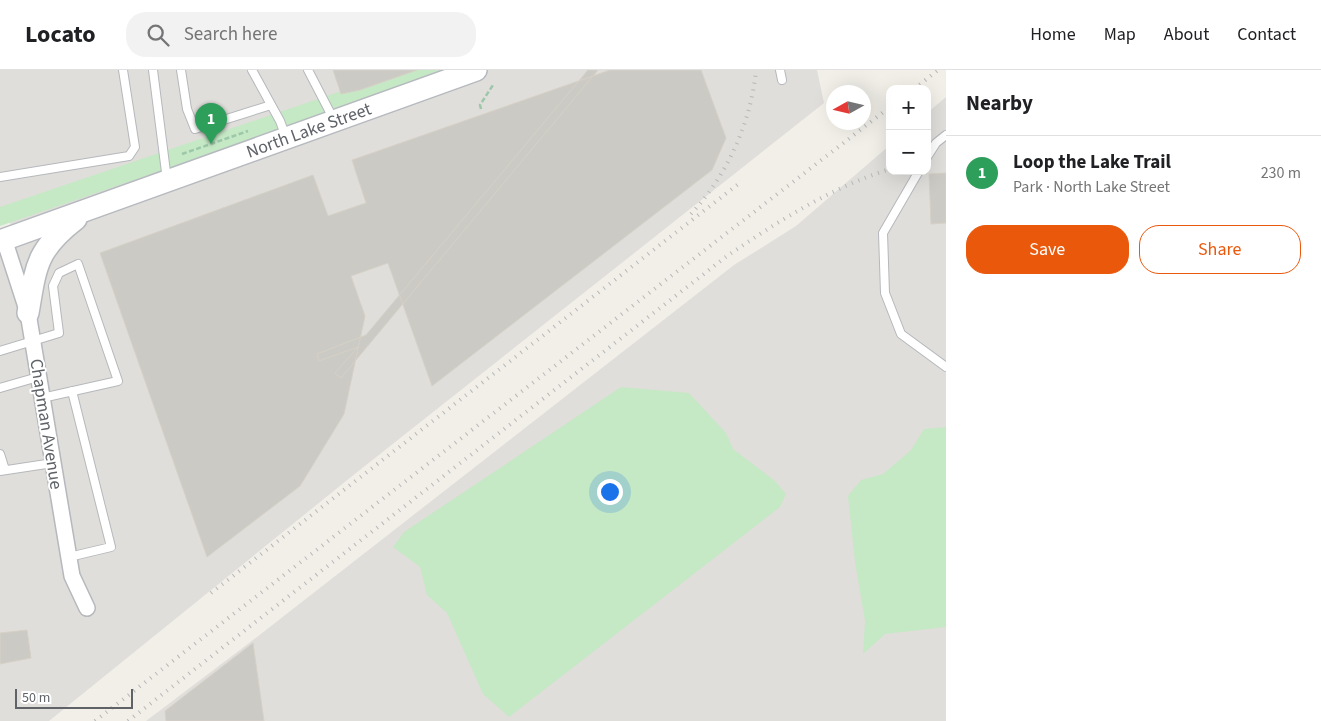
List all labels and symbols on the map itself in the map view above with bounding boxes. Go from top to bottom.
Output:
north arrow [826,85,871,130]
street label: North Lake Street [243,96,375,164]
pin: 1 [195,103,227,144]
street label: Chapman Avenue [23,357,69,491]
your location [597,479,623,505]
scale bar [15,686,132,709]

